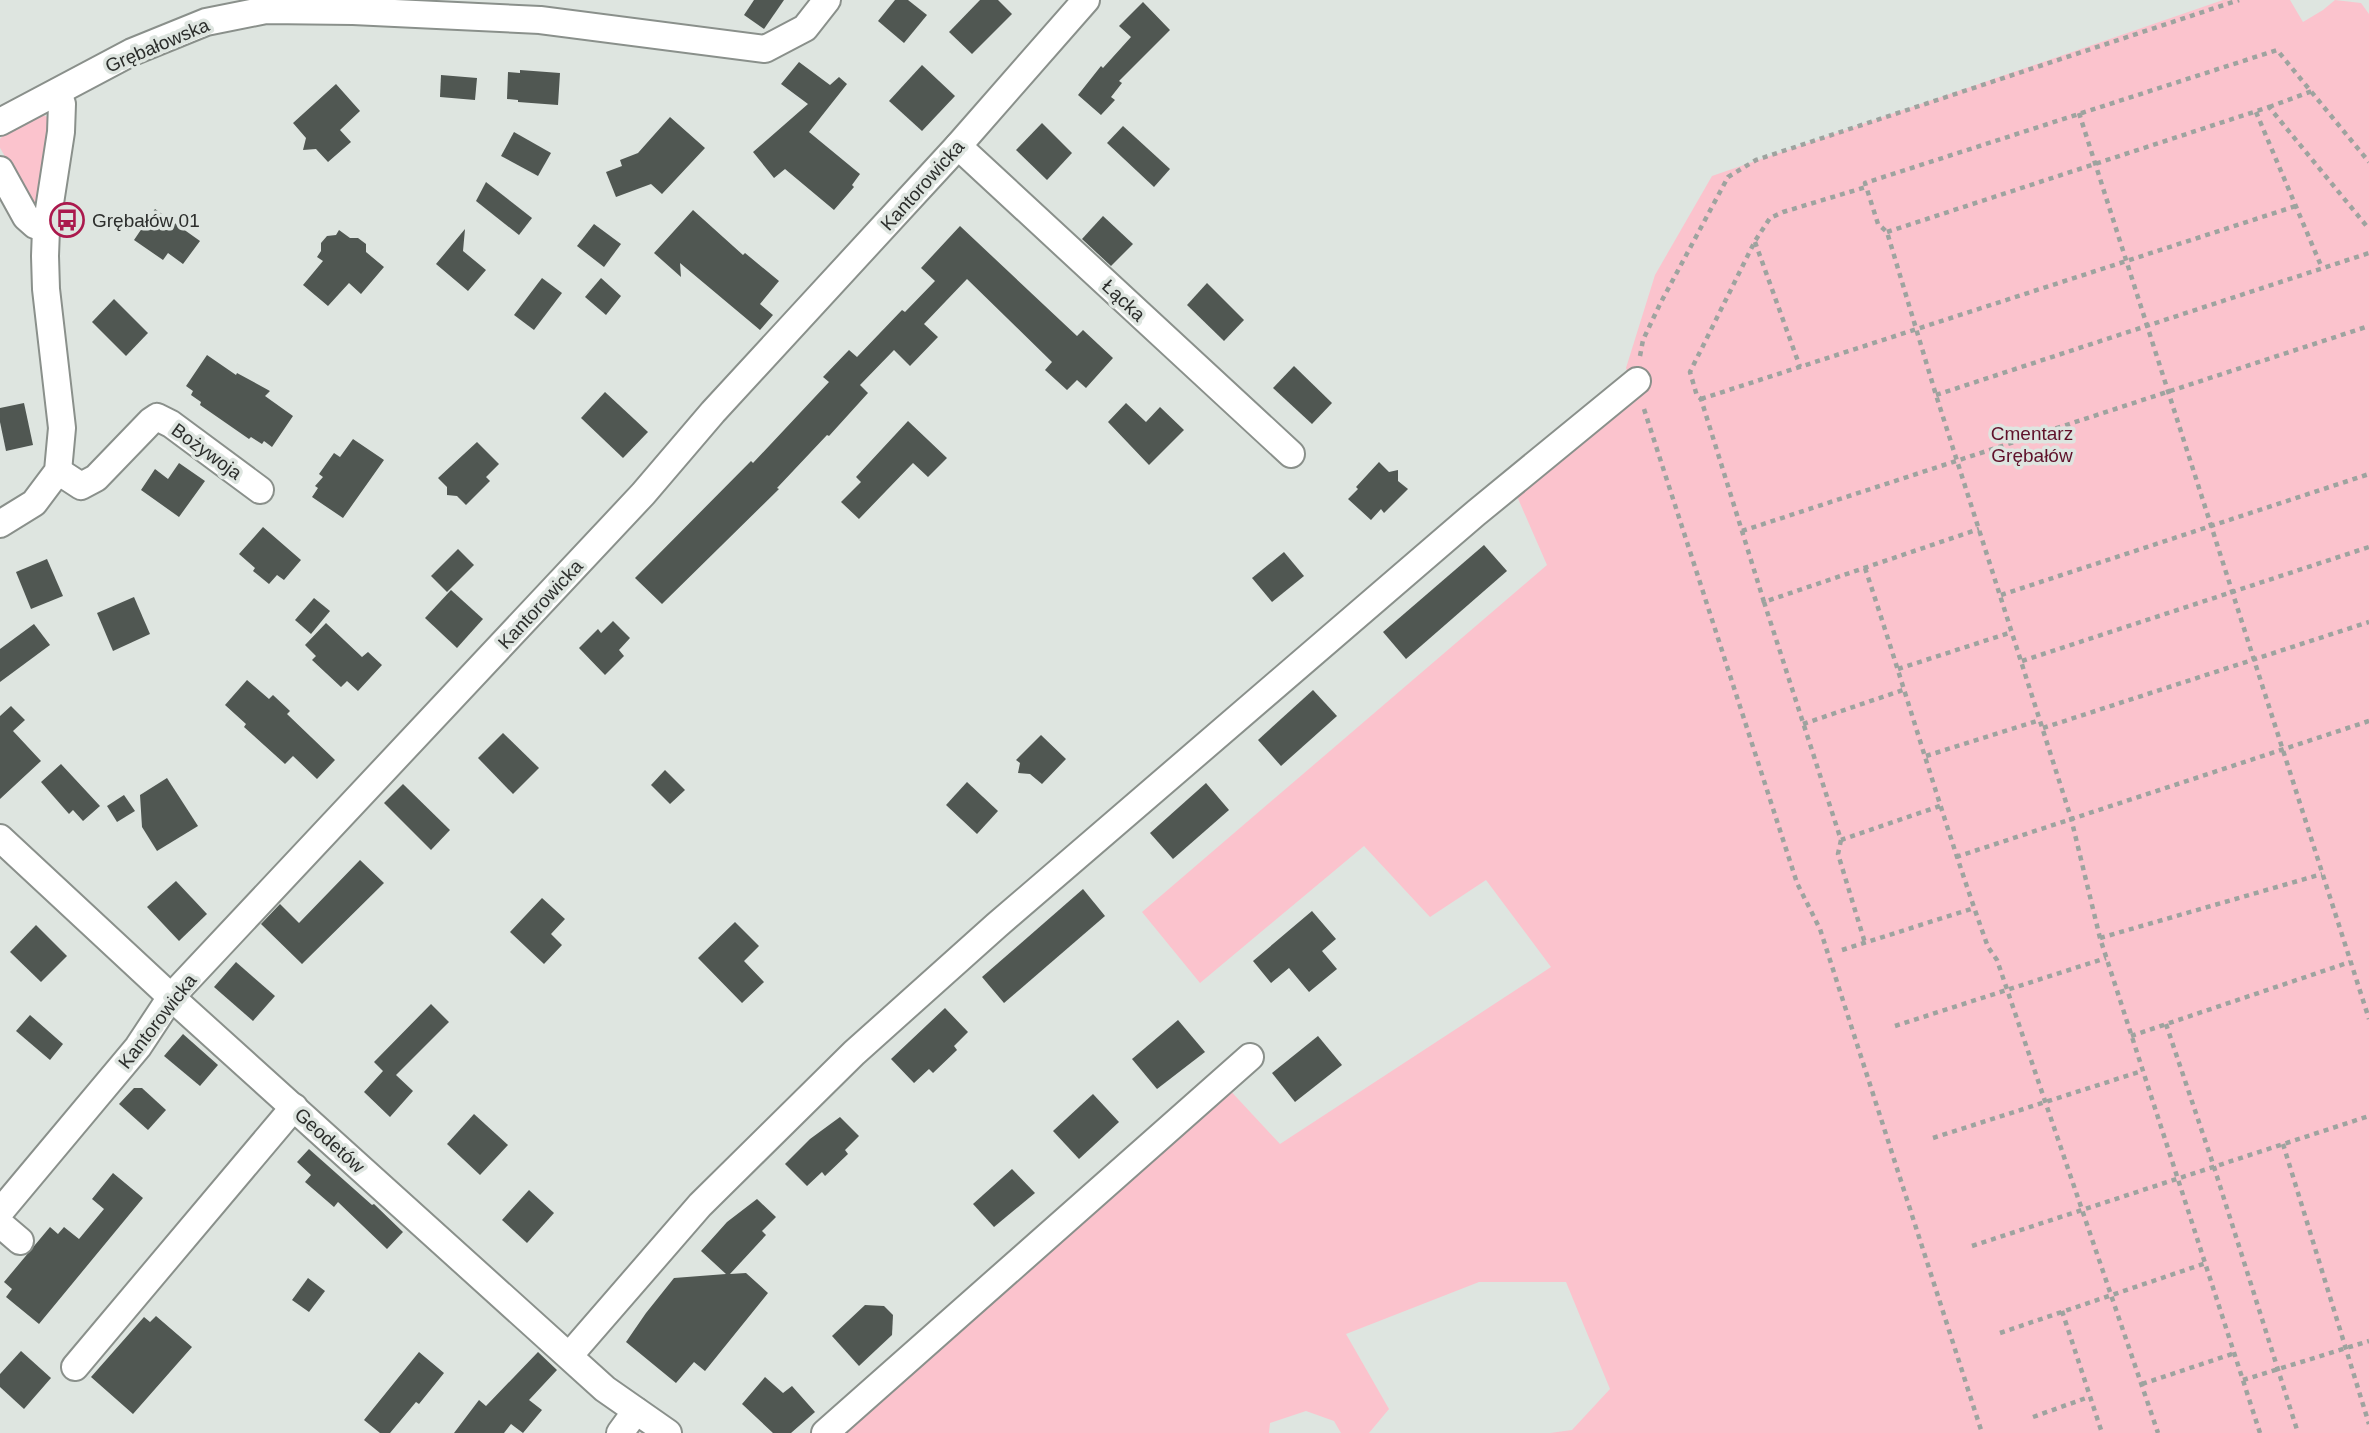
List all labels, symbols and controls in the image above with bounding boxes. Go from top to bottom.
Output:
street label: Grębałowska [102,14,213,77]
street label: Kantorowicka [876,136,969,235]
bus stop icon: Grębałów 01 [48,201,86,239]
place label: Grębałów 01 [92,210,200,231]
street label: Łącka [1098,275,1150,326]
street label: Bożywoja [168,419,246,484]
park label: Cmentarz Grębałów [1991,423,2073,466]
street label: Kantorowicka [494,555,587,653]
street label: Kantorowicka [114,970,201,1073]
street label: Geodetów [290,1104,369,1177]

